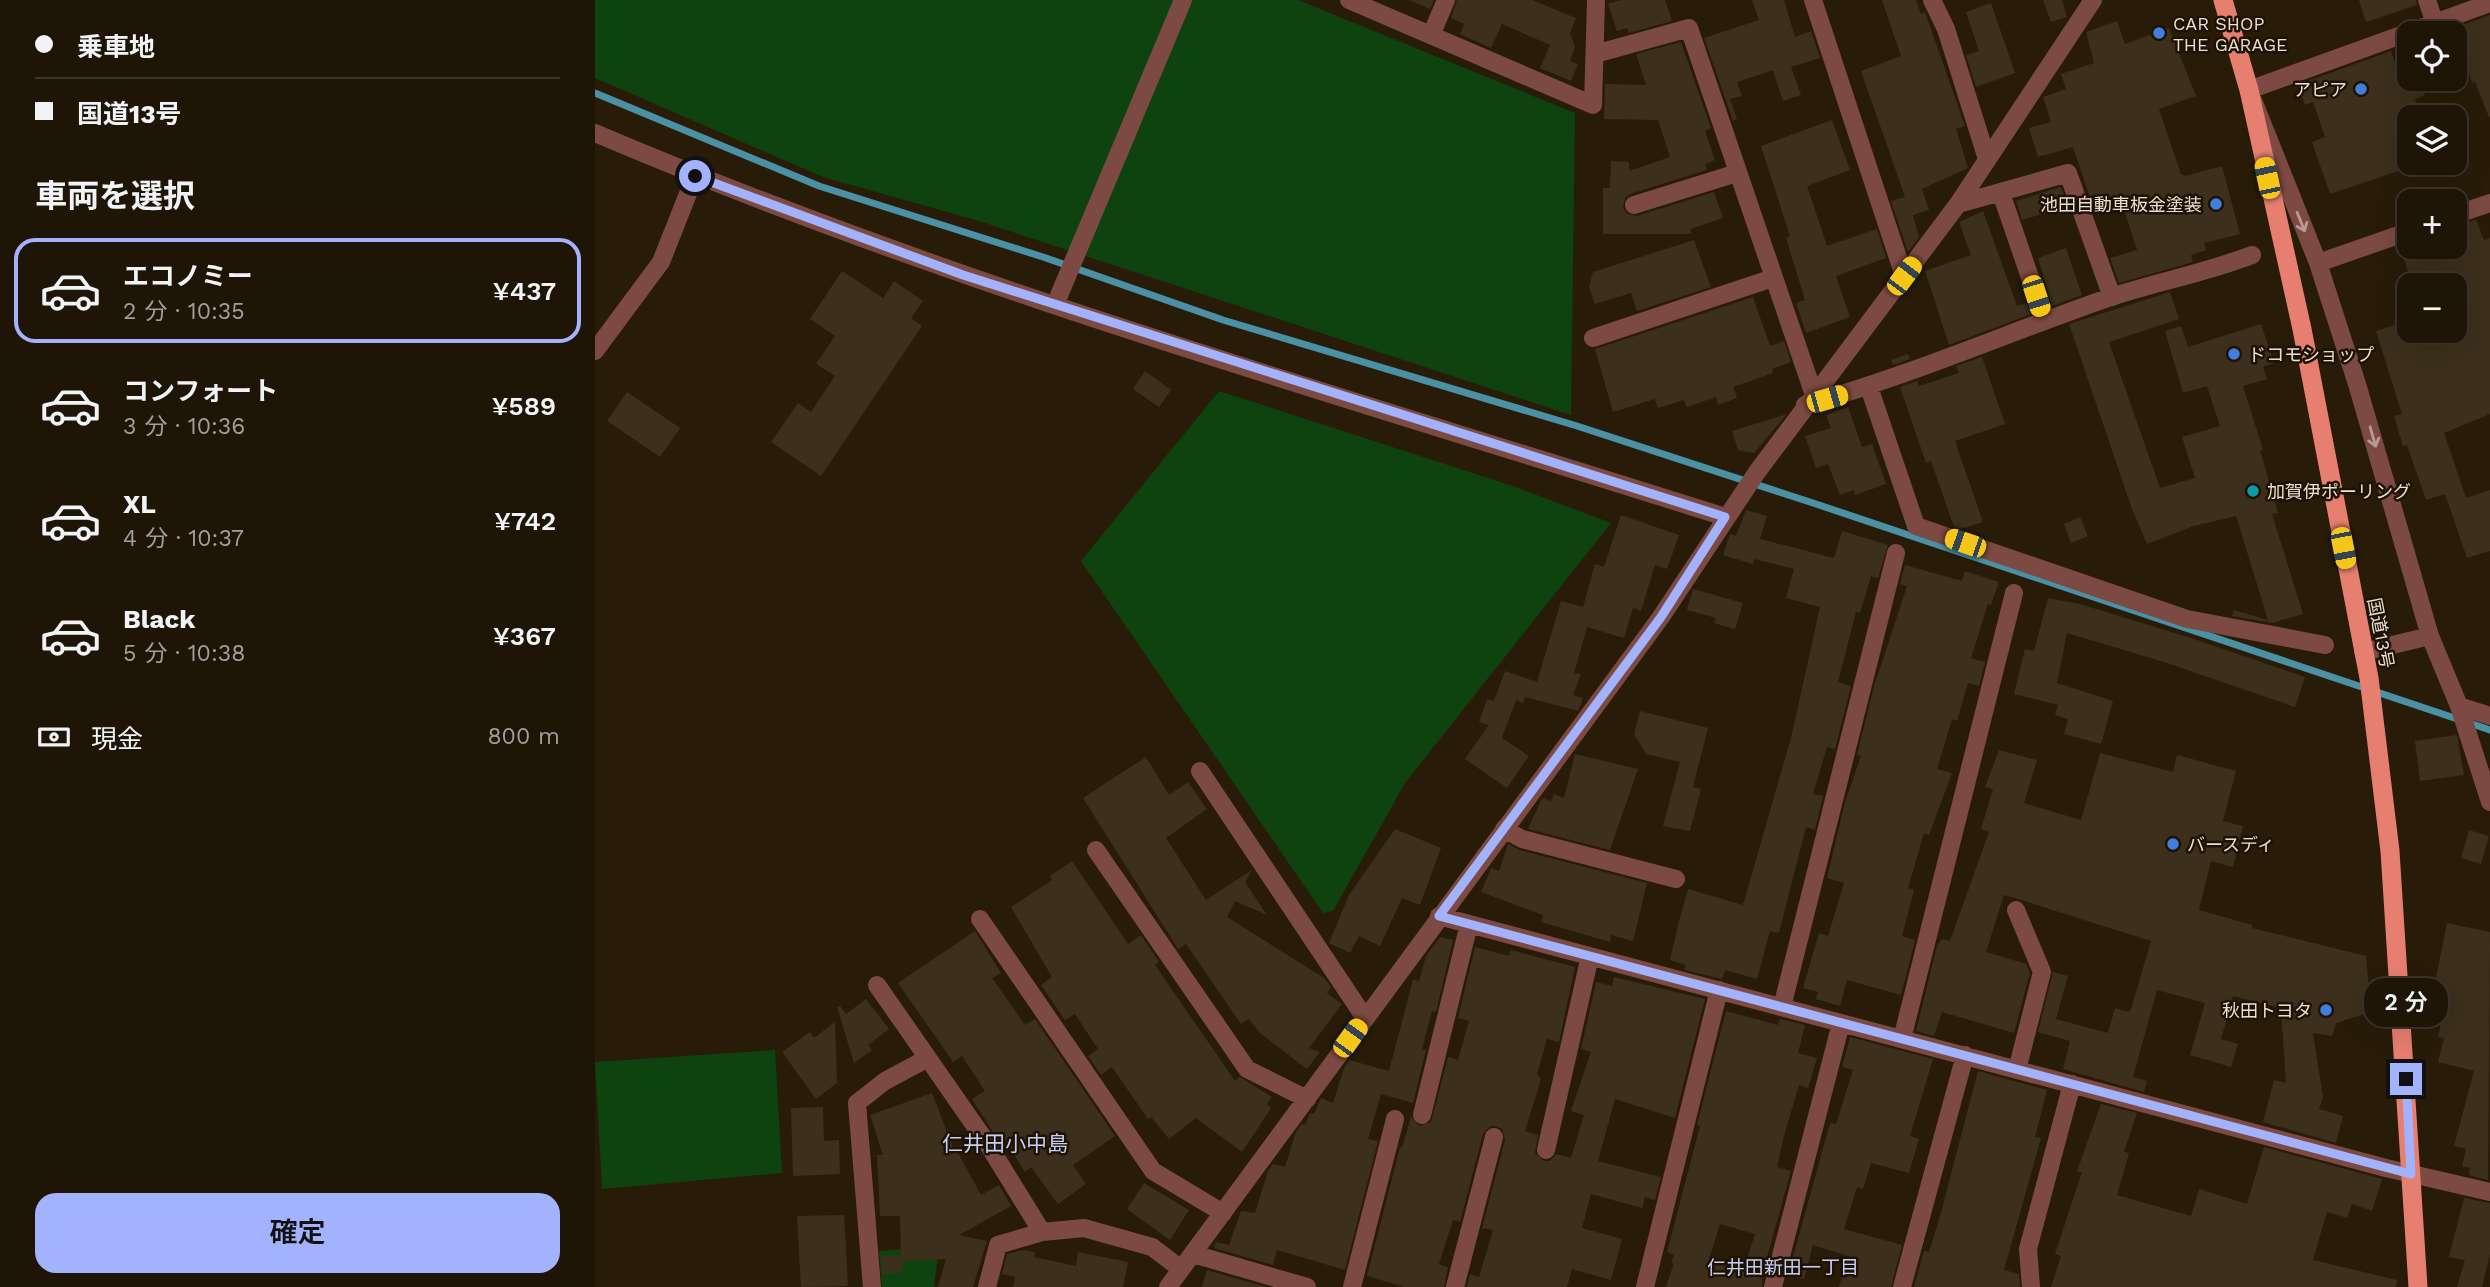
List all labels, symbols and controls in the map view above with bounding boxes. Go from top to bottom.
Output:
place label: CAR SHOP THE GARAGE [2173,13,2288,55]
map controls [2397,21,2467,343]
button: locate [2397,21,2467,91]
marker: CAR SHOP THE GARAGE [2151,25,2167,41]
text: 乗車地 [77,32,155,62]
place label: アピア [2293,79,2347,100]
marker: アピア [2353,81,2369,97]
text: 国道13号 [77,99,182,129]
button: layers [2397,105,2467,175]
car [2253,155,2282,201]
route start [679,160,711,192]
text: 車両を選択 [35,177,195,215]
button: + [2397,189,2467,259]
place label: 池田自動車板金塗装 [2040,194,2202,215]
marker: 池田自動車板金塗装 [2208,196,2224,212]
one-way arrow [2296,210,2309,232]
car [1883,253,1926,299]
icon: car [39,259,102,322]
text: エコノミー [123,261,253,291]
car [2020,273,2053,319]
button: − [2397,273,2467,343]
text: ¥437 [493,276,556,306]
text: 2 分 · 10:35 [123,298,245,325]
place label: ドコモショップ [2248,344,2374,365]
marker: ドコモショップ [2226,346,2242,362]
icon: car [39,374,102,437]
text: コンフォート [123,376,278,406]
car [1804,383,1851,415]
text: ¥589 [492,391,556,421]
text: 3 分 · 10:36 [123,413,245,440]
one-way arrow [2368,426,2381,448]
place label: 加賀伊ポーリング [2267,481,2411,502]
marker: 加賀伊ポーリング [2245,483,2261,499]
icon: car [39,489,102,552]
text: XL [123,489,156,519]
text: ¥742 [494,506,556,536]
text: 4 分 · 10:37 [123,525,244,552]
car [2329,525,2358,571]
car [1942,526,1989,560]
street label: 国道13号 [2364,596,2398,670]
icon: car [39,604,102,667]
text: Black [123,604,195,634]
text: ¥367 [493,621,556,651]
text: 5 分 · 10:38 [123,640,245,667]
icon: cash [35,718,73,756]
text: 800 m [487,723,560,750]
text: 現金 [91,724,143,754]
place label: バースディ [2187,834,2275,855]
marker: バースディ [2165,836,2181,852]
callout: 2 分 [2364,978,2448,1026]
text: 2 分 [2384,989,2428,1016]
place label: 秋田トヨタ [2222,1000,2312,1021]
marker: 秋田トヨタ [2318,1002,2334,1018]
car [1330,1015,1371,1061]
route end [2390,1063,2422,1095]
district label: 仁井田小中島 [942,1131,1068,1156]
button: 確定 [35,1193,560,1273]
district label: 仁井田新田一丁目 [1707,1256,1859,1279]

